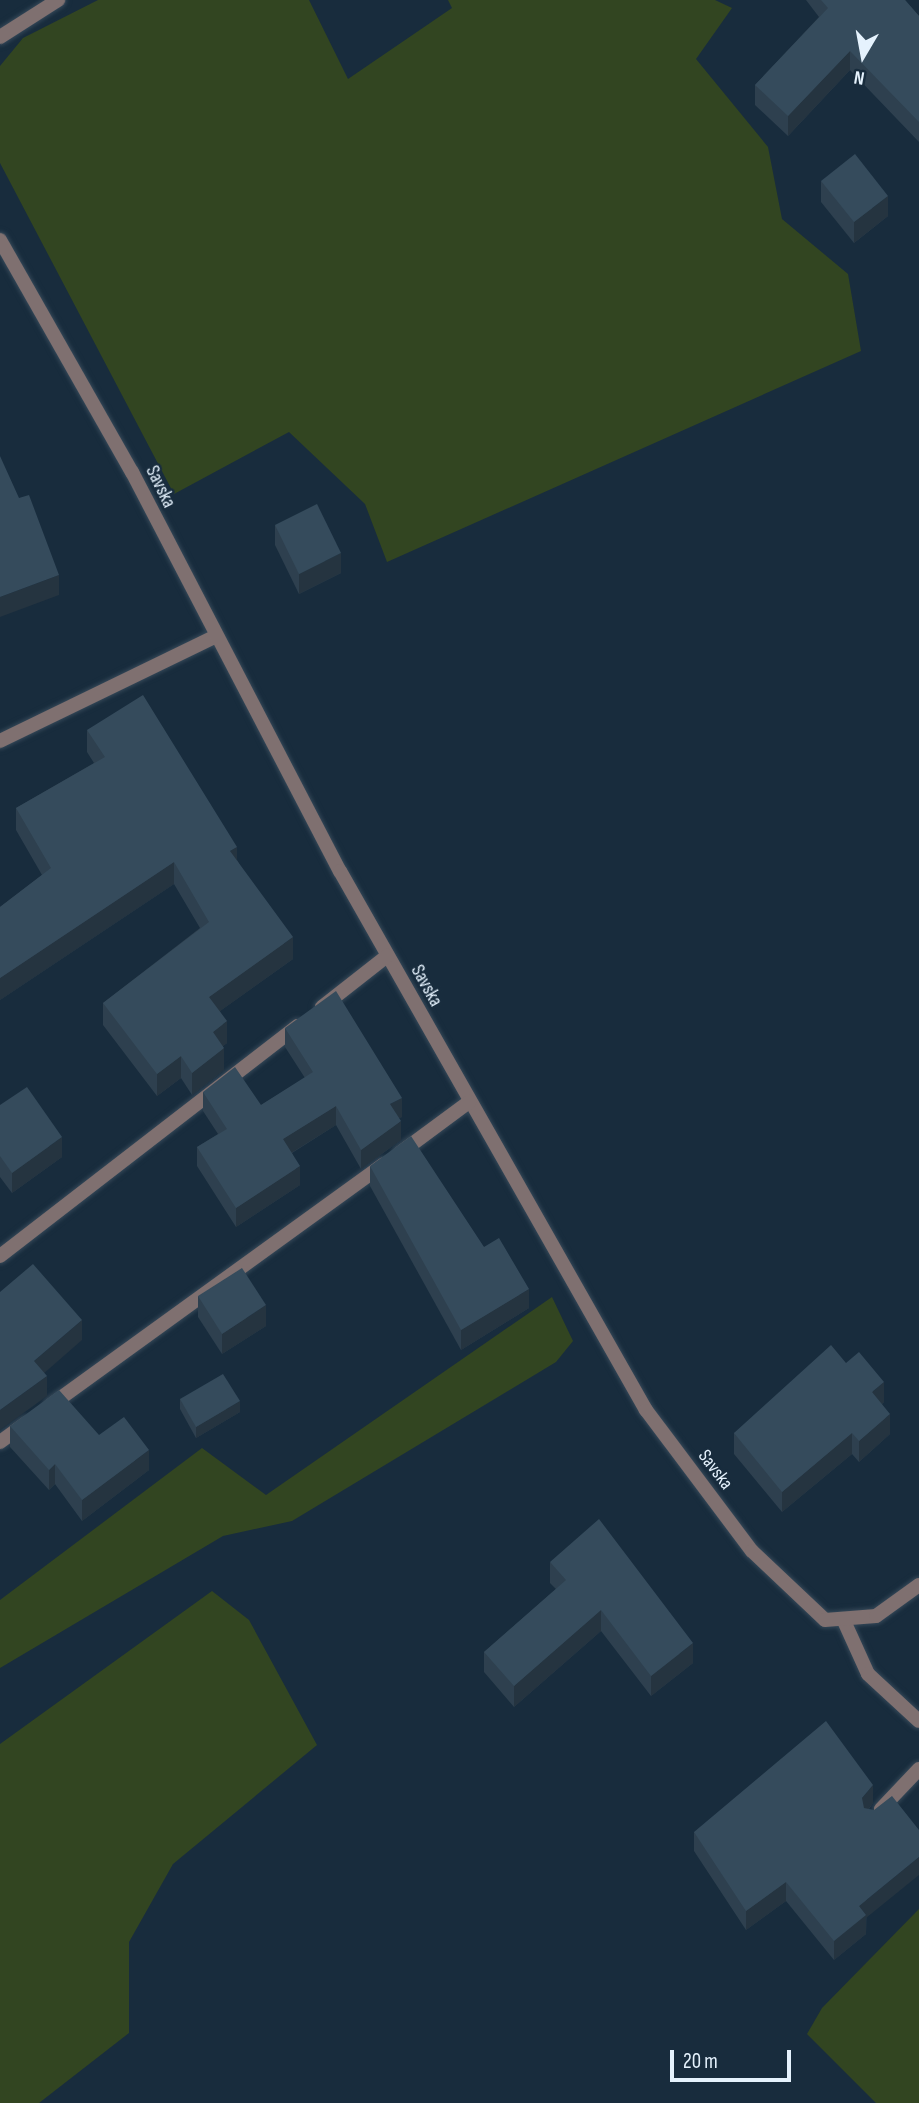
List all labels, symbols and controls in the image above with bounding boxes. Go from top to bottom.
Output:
north arrow [828,21,898,91]
text: N [852,65,866,89]
street label: Savska [140,462,180,512]
street label: Savska [405,961,447,1011]
street label: Savska [693,1446,737,1494]
scale bar [674,2036,795,2080]
text: 20 m [683,2049,718,2074]

